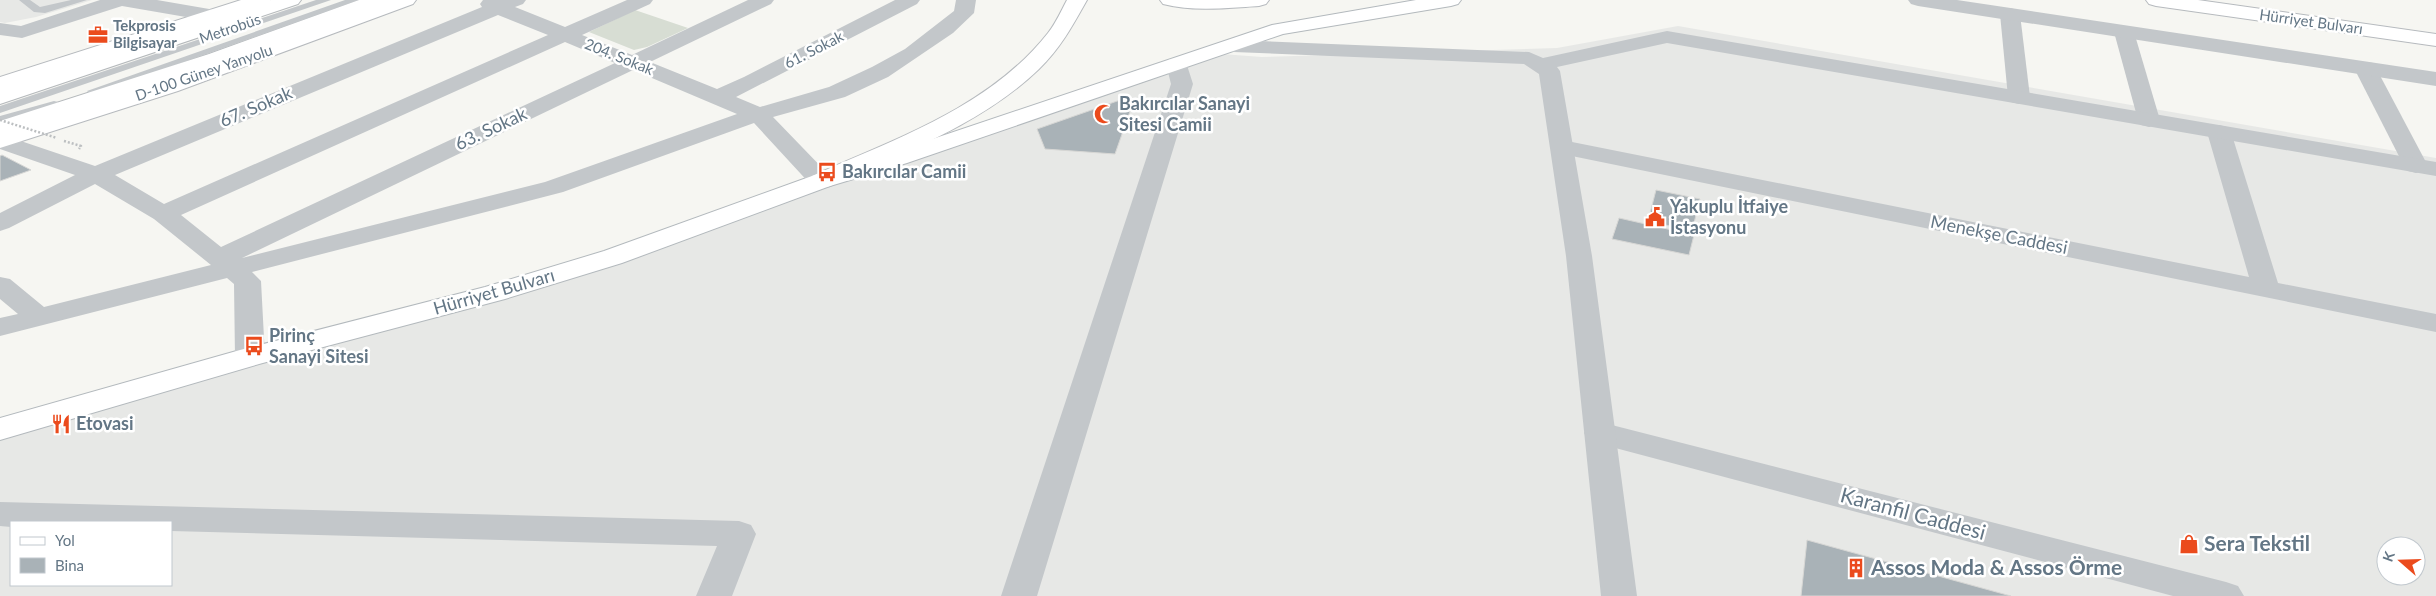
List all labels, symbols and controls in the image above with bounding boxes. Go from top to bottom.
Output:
street label: Hürriyet Bulvarı [2258,5,2364,37]
street label: Metrobüs [197,9,263,47]
place label: Tekprosis Bilgisayar [113,16,177,51]
office icon: Tekprosis Bilgisayar [87,24,109,46]
street label: 61. Sokak [781,26,847,72]
street label: 204. Sokak [582,34,657,78]
street label: D-100 Güney Yanyolu [133,40,275,104]
street label: 67. Sokak [216,81,296,131]
place label: Bakırcılar Sanayi Sitesi Camii [1119,92,1250,135]
street label: 63. Sokak [451,102,531,154]
mosque icon: Bakırcılar Sanayi Sitesi Camii [1093,103,1115,125]
place label: Bakırcılar Camii [842,160,966,182]
bus stop icon: Bakırcılar Camii [816,161,838,183]
place label: Yakuplu İtfaiye İstasyonu [1669,195,1788,238]
public building icon: Yakuplu İtfaiye İstasyonu [1644,206,1666,228]
street label: Menekşe Caddesi [1929,210,2070,258]
street label: Hürriyet Bulvarı [431,263,557,319]
place label: Pirinç Sanayi Sitesi [269,324,369,367]
bus stop icon: Pirinç Sanayi Sitesi [243,335,265,357]
place label: Etovasi [76,412,134,434]
restaurant icon: Etovasi [50,413,72,435]
street label: Karanfil Caddesi [1838,481,1989,544]
legend [10,521,172,586]
place label: Sera Tekstil [2204,530,2310,555]
text: Yol [55,531,75,549]
shop icon: Sera Tekstil [2178,533,2200,555]
north arrow [2376,536,2426,586]
text: K [2379,549,2398,564]
place label: Assos Moda & Assos Örme [1870,554,2122,579]
text: Bina [55,556,84,574]
building icon: Assos Moda & Assos Örme [1845,557,1867,579]

